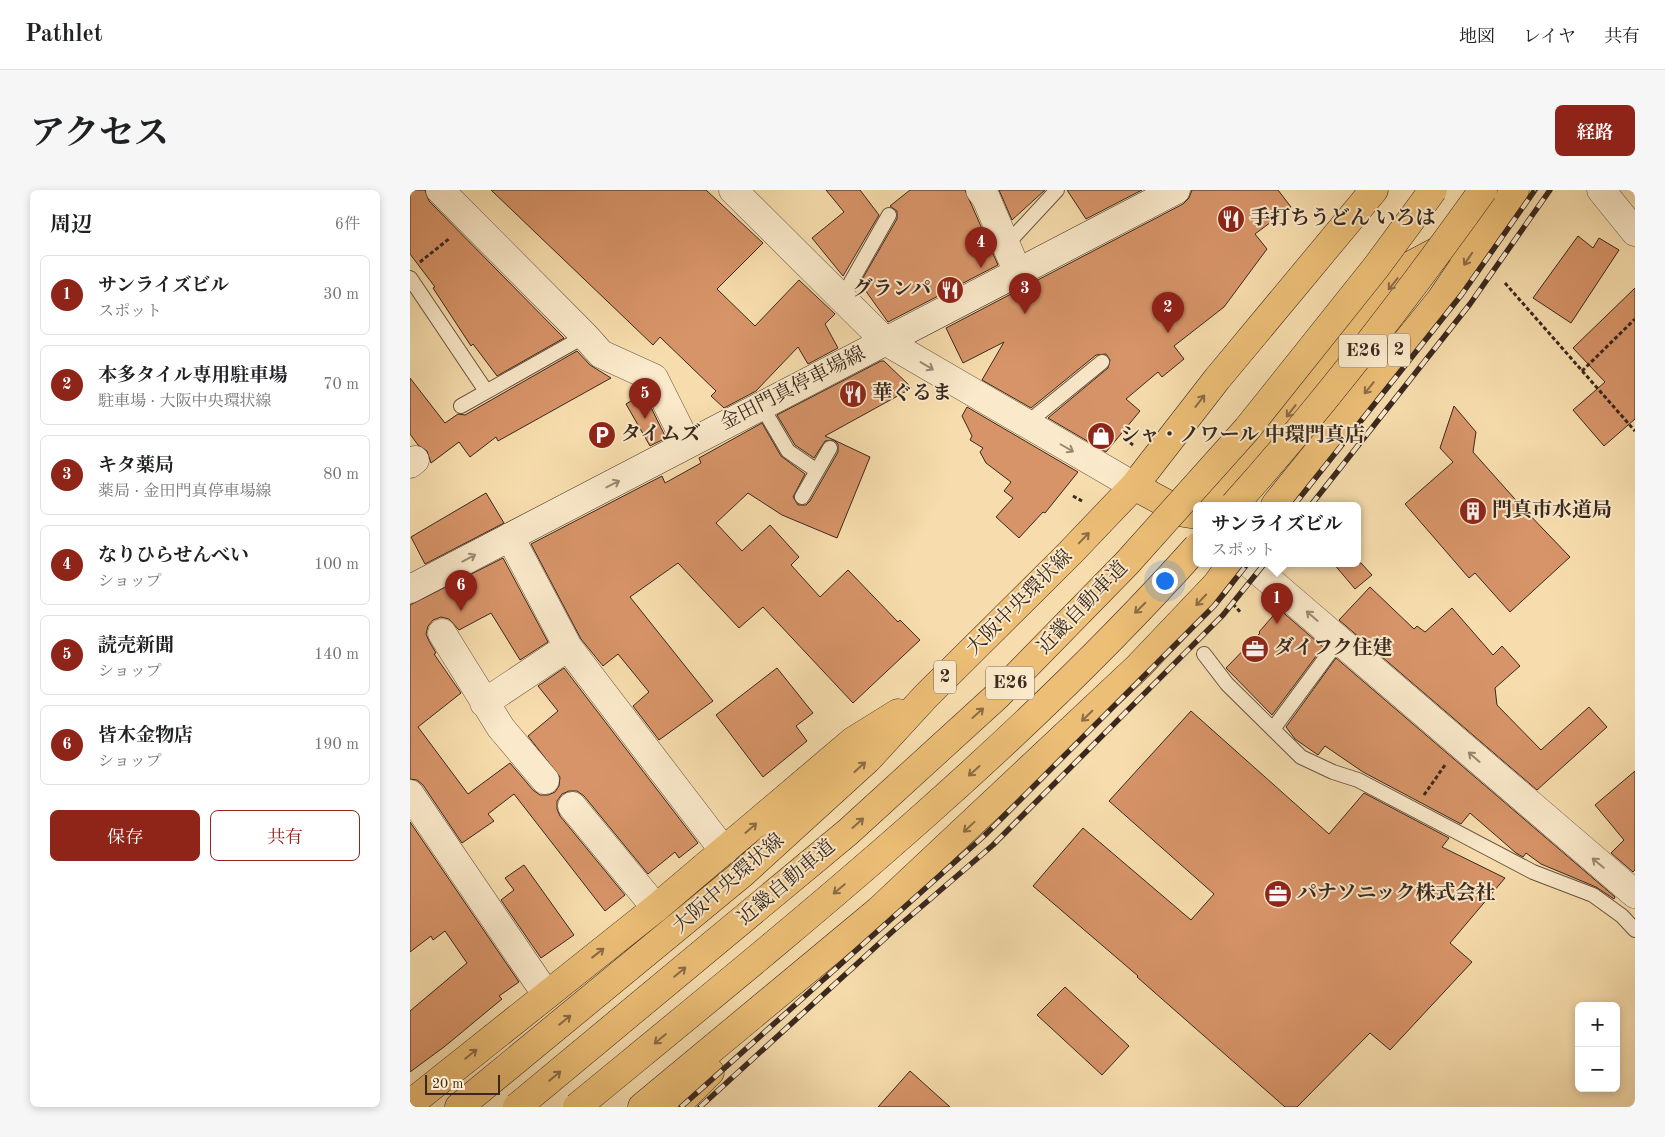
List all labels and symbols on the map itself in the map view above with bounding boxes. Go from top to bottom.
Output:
restaurant icon: 手打ちうどん いろは [1216,204,1246,234]
place label: 手打ちうどん いろは [1250,206,1436,229]
pin: 4 [965,227,997,268]
one-way arrow [1462,252,1473,266]
pin: 3 [1009,273,1041,314]
restaurant icon: グランパ [935,275,965,305]
one-way arrow [1387,277,1398,290]
place label: グランパ [852,278,931,300]
pin: 2 [1152,292,1184,333]
road number: E26 [1339,334,1387,368]
road number: 2 [1388,334,1410,366]
street label: 金田門真停車場線 [716,342,869,434]
one-way arrow [919,361,934,371]
pin: 5 [629,378,661,419]
restaurant icon: 華ぐるま [838,379,868,409]
one-way arrow [1363,381,1374,394]
place label: 華ぐるま [872,382,952,404]
one-way arrow [1195,395,1206,408]
one-way arrow [1286,404,1296,418]
parking icon: タイムズ [587,420,617,450]
shop icon: シャ・ノワール 中環門真店 [1086,421,1116,451]
place label: タイムズ [621,423,701,445]
place label: シャ・ノワール 中環門真店 [1120,423,1365,446]
one-way arrow [1060,443,1074,453]
one-way arrow [605,479,620,488]
building icon: 門真市水道局 [1458,496,1488,526]
place label: 門真市水道局 [1492,498,1612,521]
one-way arrow [1078,532,1090,545]
street label: 大阪中央環状線 [962,545,1077,660]
one-way arrow [461,553,476,563]
street label: 近畿自動車道 [1033,557,1132,658]
your location [1152,568,1178,594]
pin: 6 [445,570,477,611]
pin: 1 [1261,583,1293,624]
one-way arrow [1195,594,1207,606]
one-way arrow [1134,602,1146,615]
one-way arrow [1305,610,1318,622]
office icon: ダイフク住建 [1240,634,1270,664]
place label: ダイフク住建 [1274,636,1392,659]
road number: 2 [934,661,956,694]
road number: E26 [986,666,1034,699]
one-way arrow [972,708,985,719]
one-way arrow [1081,710,1093,722]
one-way arrow [1468,751,1481,763]
one-way arrow [854,761,867,772]
one-way arrow [967,765,980,776]
one-way arrow [851,817,864,828]
one-way arrow [962,821,975,833]
one-way arrow [744,823,757,834]
street label: 大阪中央環状線 [668,829,788,937]
street label: 近畿自動車道 [733,835,839,929]
one-way arrow [1591,857,1604,868]
office icon: パナソニック株式会社 [1263,879,1293,909]
place label: パナソニック株式会社 [1297,881,1496,904]
one-way arrow [832,884,845,895]
one-way arrow [591,948,604,959]
one-way arrow [673,967,686,978]
one-way arrow [558,1015,571,1026]
one-way arrow [654,1033,667,1044]
one-way arrow [464,1049,477,1060]
one-way arrow [548,1071,561,1082]
scale bar [425,1072,500,1095]

